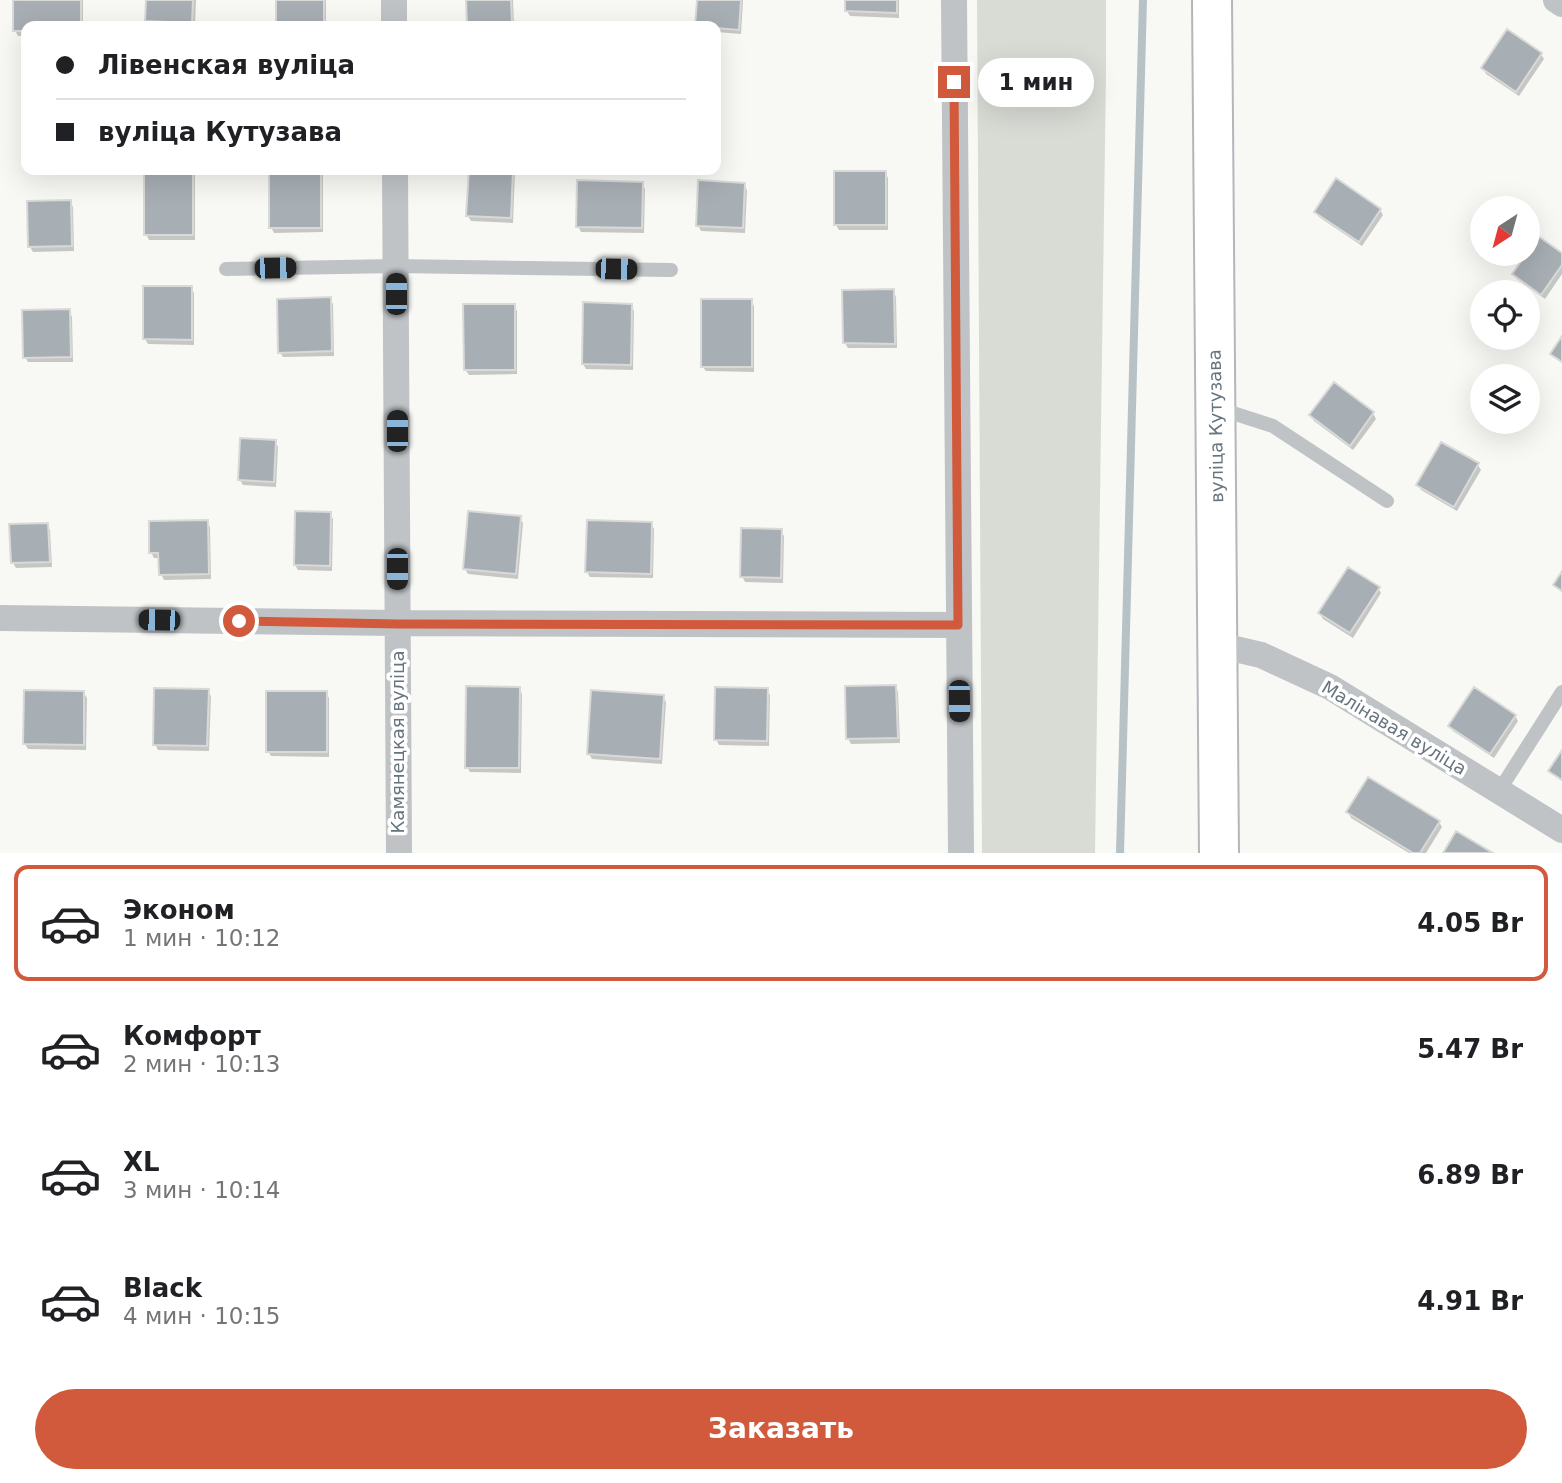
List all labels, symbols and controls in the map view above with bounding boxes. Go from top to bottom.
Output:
text: Лівенская вуліца [98,50,355,80]
callout: 1 мин [978,57,1094,106]
route end [938,66,970,98]
text: 1 мин [999,69,1073,95]
text: вуліца Кутузава [98,117,342,147]
north arrow [1470,196,1540,266]
map controls [1470,196,1540,434]
car [254,257,297,279]
car [595,258,638,280]
car [386,273,407,315]
button: locate [1470,280,1540,350]
street label: вуліца Кутузава [1204,349,1227,503]
button: layers [1470,364,1540,434]
car [387,410,408,452]
car [387,548,408,590]
route start [223,605,255,637]
car [138,609,181,631]
street label: Камянецкая вуліца [387,651,408,833]
street label: Малінавая вуліца [1318,676,1470,779]
car [949,680,970,722]
icon: car [39,892,102,955]
text: Эконом [123,895,235,925]
text: 4.05 Br [1417,908,1523,938]
text: 1 мин · 10:12 [123,925,281,951]
icon: car [39,1018,102,1081]
text: Комфорт [123,1021,261,1051]
text: 5.47 Br [1417,1034,1523,1064]
text: 2 мин · 10:13 [123,1051,281,1077]
icon: car [39,1144,102,1207]
text: XL [123,1147,160,1177]
text: 6.89 Br [1417,1160,1523,1190]
text: 3 мин · 10:14 [123,1177,281,1203]
icon: car [39,1270,102,1333]
text: Black [123,1273,202,1303]
text: 4.91 Br [1417,1286,1523,1316]
text: 4 мин · 10:15 [123,1303,281,1329]
button: Заказать [35,1389,1527,1469]

